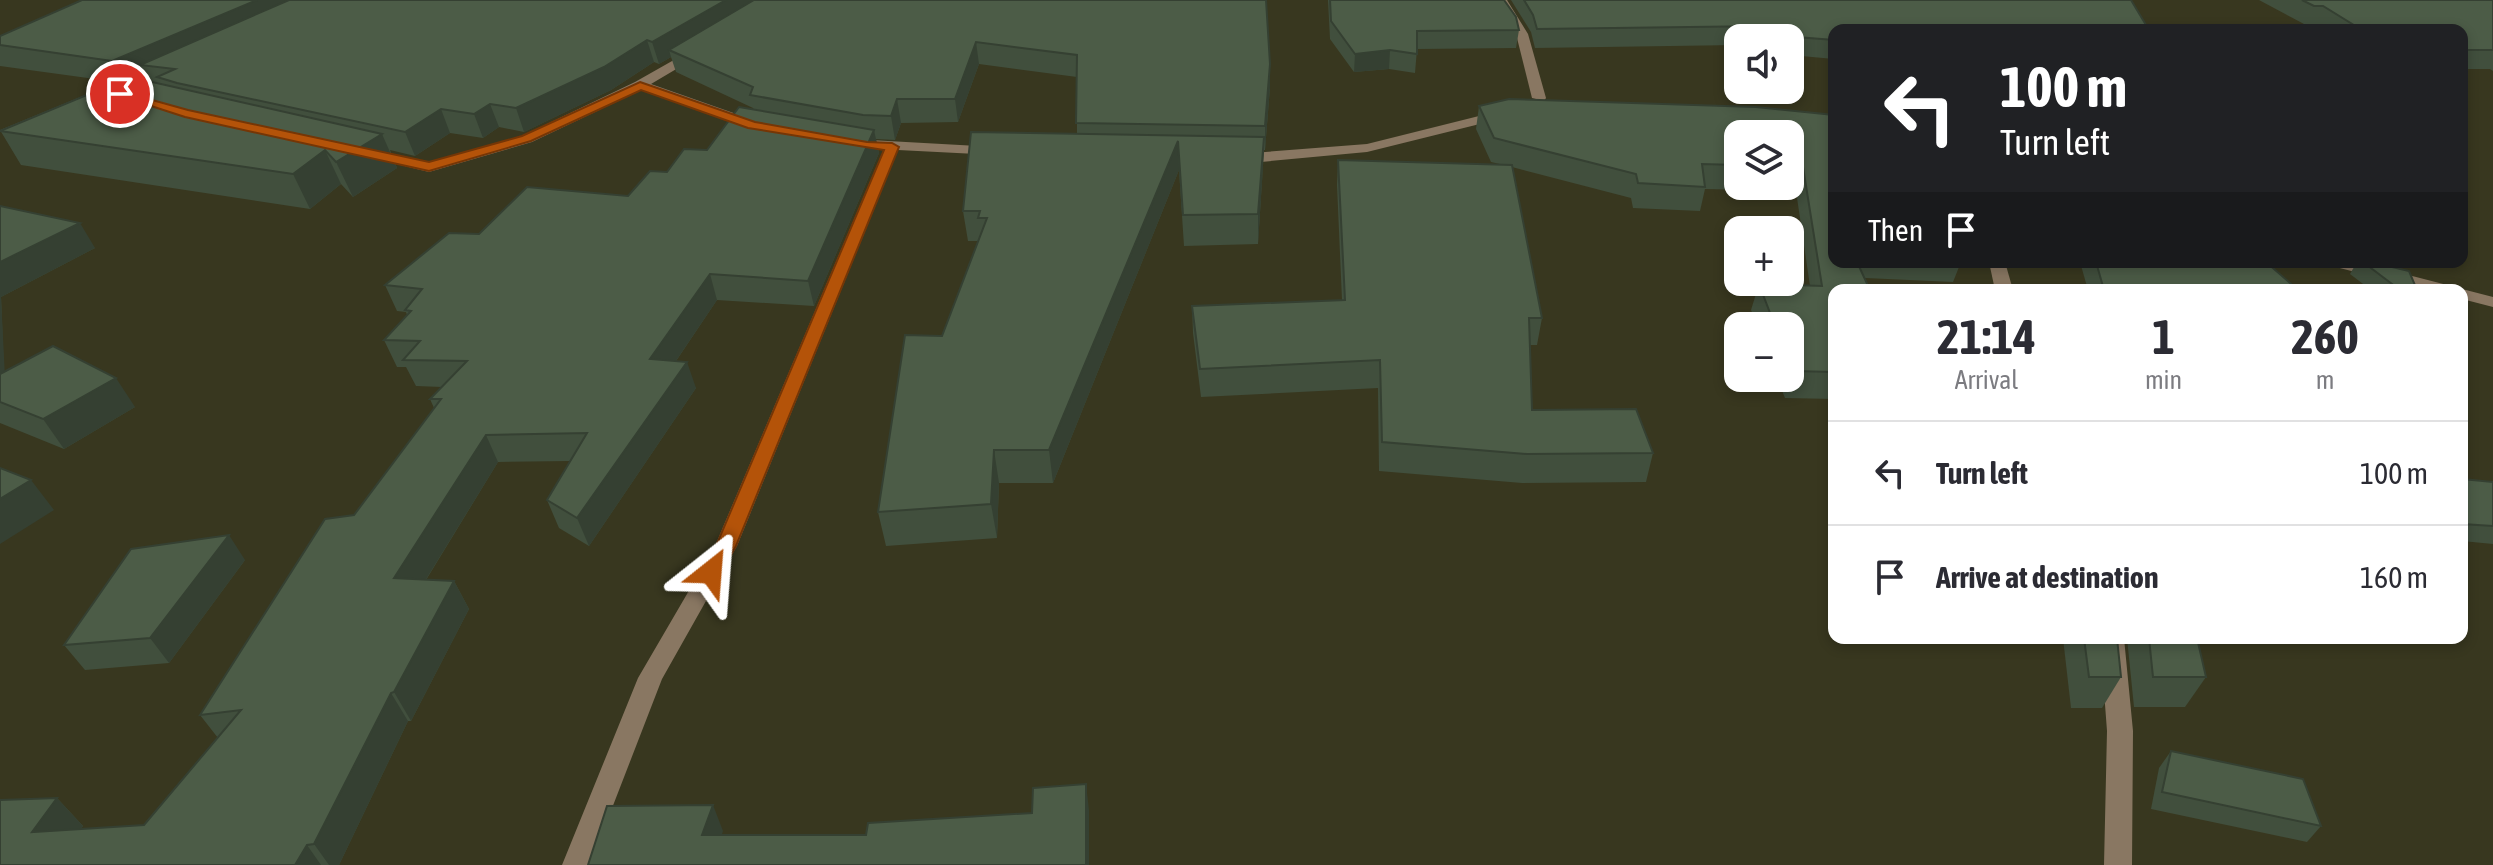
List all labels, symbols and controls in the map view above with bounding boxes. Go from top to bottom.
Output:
map controls [1724,24,1804,392]
button: sound [1724,24,1804,104]
text: 100 m [2000,55,2127,119]
icon: left [1868,56,1972,160]
pin [86,60,154,128]
icon: arrive [98,72,142,116]
button: layers [1724,120,1804,200]
text: Turn left [2000,121,2110,163]
icon: arrive [1939,208,1983,252]
text: Then [1868,213,1923,247]
button: + [1724,216,1804,296]
text: 21:14 [1937,309,2036,364]
text: 1 [2152,309,2175,364]
text: 260 [2291,309,2359,364]
button: − [1724,312,1804,392]
text: Arrival [1955,365,2018,395]
text: min [2145,365,2182,395]
text: m [2316,365,2334,395]
icon: left [1868,451,1912,495]
text: Turn left [1936,456,2028,490]
text: 100 m [2360,456,2428,490]
position arrow [669,530,753,614]
icon: arrive [1868,555,1912,599]
text: Arrive at destination [1936,560,2158,594]
text: 160 m [2360,560,2428,594]

